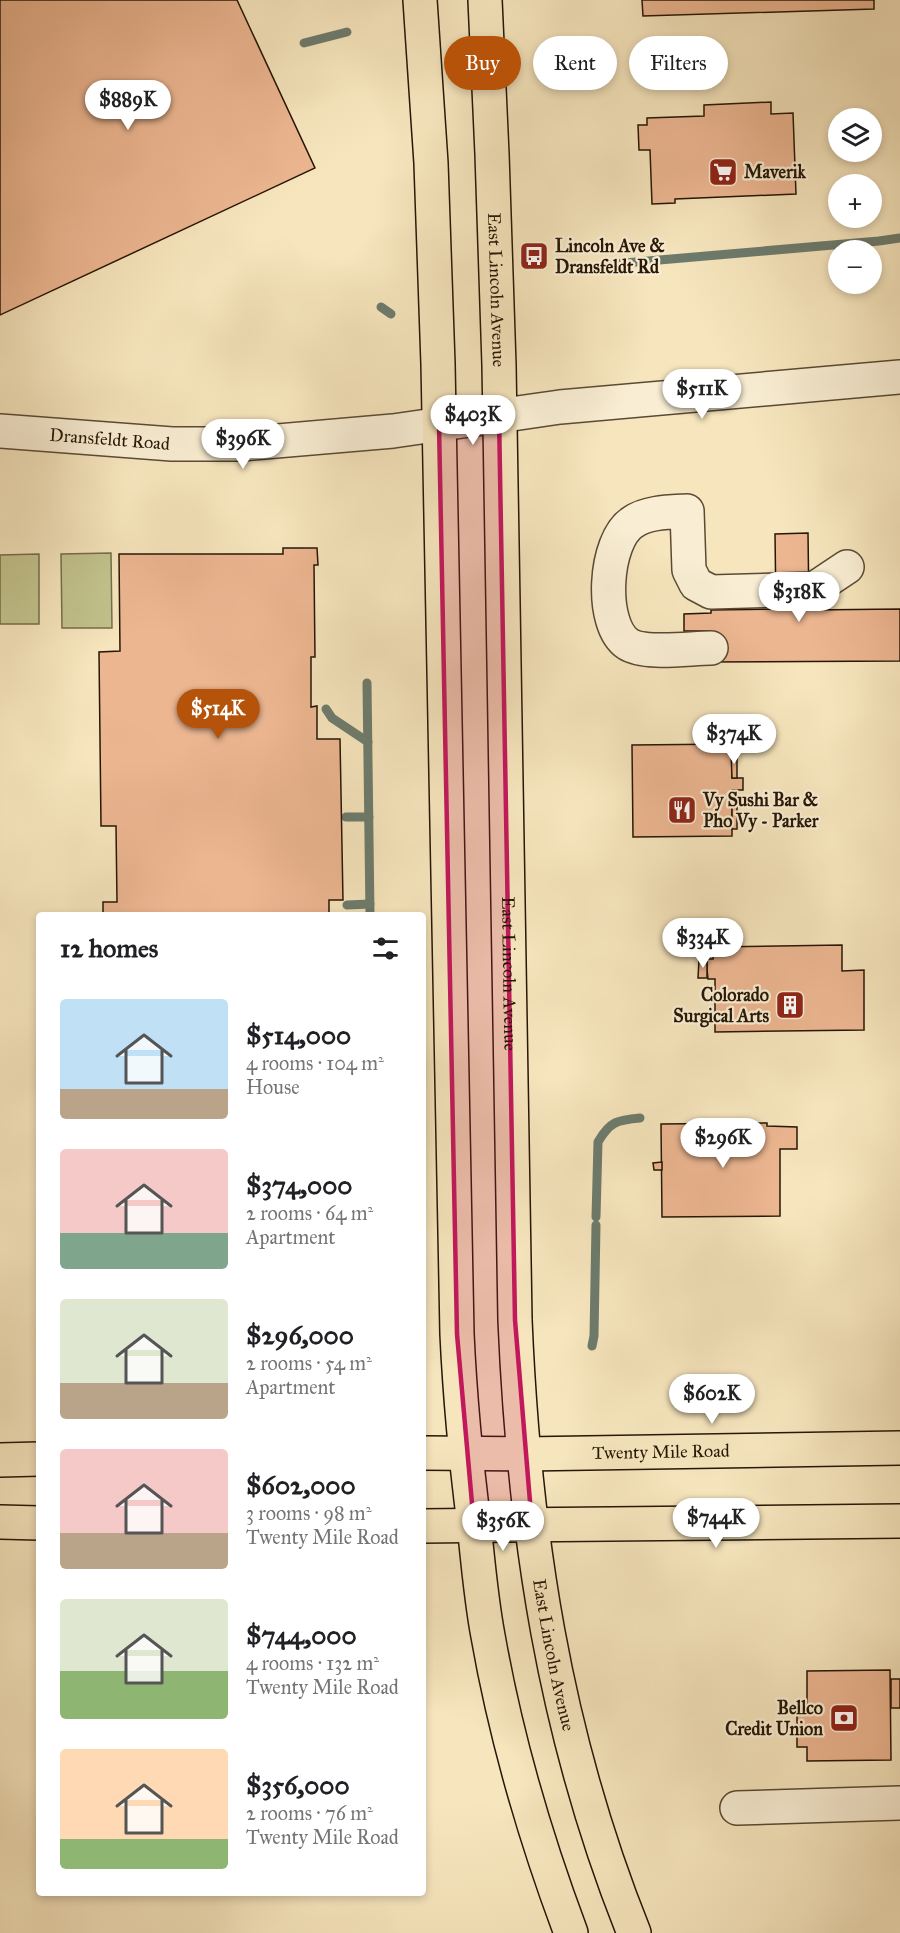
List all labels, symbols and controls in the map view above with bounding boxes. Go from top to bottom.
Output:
chip: Buy [444,36,521,90]
chip: Rent [533,36,617,90]
chip: Filters [629,36,728,90]
pin: $889K [86,80,170,131]
text: $889K [99,87,157,111]
map controls [828,108,882,294]
button: layers [828,108,882,162]
supermarket icon: Maverik [707,156,739,188]
place label: Maverik [744,161,807,183]
button: + [828,174,882,228]
street label: East Lincoln Avenue [483,212,510,367]
place label: Lincoln Ave & Dransfeldt Rd [555,235,665,278]
bus stop icon: Lincoln Ave & Dransfeldt Rd [518,240,550,272]
button: − [828,240,882,294]
pin: $511K [660,369,744,420]
text: $511K [676,376,728,400]
pin: $403K [431,395,515,446]
text: $403K [445,402,501,426]
pin: $396K [201,419,285,470]
street label: Dransfeldt Road [49,424,171,455]
text: $396K [215,426,271,450]
pin: $318K [757,572,841,623]
text: $318K [773,579,825,603]
pin: $514K [176,689,260,740]
text: $514K [191,696,245,720]
pin: $374K [692,714,776,765]
text: $374K [706,721,762,745]
place label: Vy Sushi Bar & Pho Vy - Parker [702,789,820,833]
restaurant icon: Vy Sushi Bar & Pho Vy - Parker [666,794,698,826]
street label: East Lincoln Avenue [497,896,521,1051]
pin: $334K [661,918,745,969]
text: $334K [676,925,730,949]
text: 12 homes [60,932,158,964]
icon: filters [369,932,402,965]
place label: Colorado Surgical Arts [673,984,769,1028]
building icon: Colorado Surgical Arts [774,989,806,1021]
text: $514,000 [246,1019,351,1051]
icon: home [108,1023,180,1095]
text: 4 rooms · 104 m² [246,1051,384,1075]
text: House [246,1075,300,1099]
pin: $296K [681,1118,765,1169]
text: $296K [694,1125,752,1149]
text: $374,000 [246,1169,352,1201]
icon: home [108,1173,180,1245]
text: 2 rooms · 64 m² [246,1201,373,1225]
text: Apartment [246,1225,335,1249]
text: $296,000 [246,1319,354,1351]
icon: home [108,1323,180,1395]
text: 2 rooms · 54 m² [246,1351,372,1375]
pin: $602K [670,1374,754,1425]
text: Apartment [246,1375,335,1399]
text: $602K [683,1381,741,1405]
street label: Twenty Mile Road [592,1440,730,1464]
text: $602,000 [246,1469,356,1501]
icon: home [108,1473,180,1545]
pin: $744K [674,1498,758,1549]
text: 3 rooms · 98 m² [246,1501,371,1525]
pin: $356K [461,1501,545,1552]
text: $744K [687,1505,745,1529]
text: $356K [476,1508,530,1532]
text: Twenty Mile Road [246,1525,399,1549]
street label: East Lincoln Avenue [528,1577,580,1733]
text: $744,000 [246,1619,357,1651]
icon: home [108,1623,180,1695]
text: 4 rooms · 132 m² [246,1651,379,1675]
text: Twenty Mile Road [246,1675,399,1699]
place label: Bellco Credit Union [725,1697,823,1740]
bank icon: Bellco Credit Union [828,1702,860,1734]
text: $356,000 [246,1769,350,1801]
icon: home [108,1773,180,1845]
text: 2 rooms · 76 m² [246,1801,373,1825]
text: Twenty Mile Road [246,1825,399,1849]

